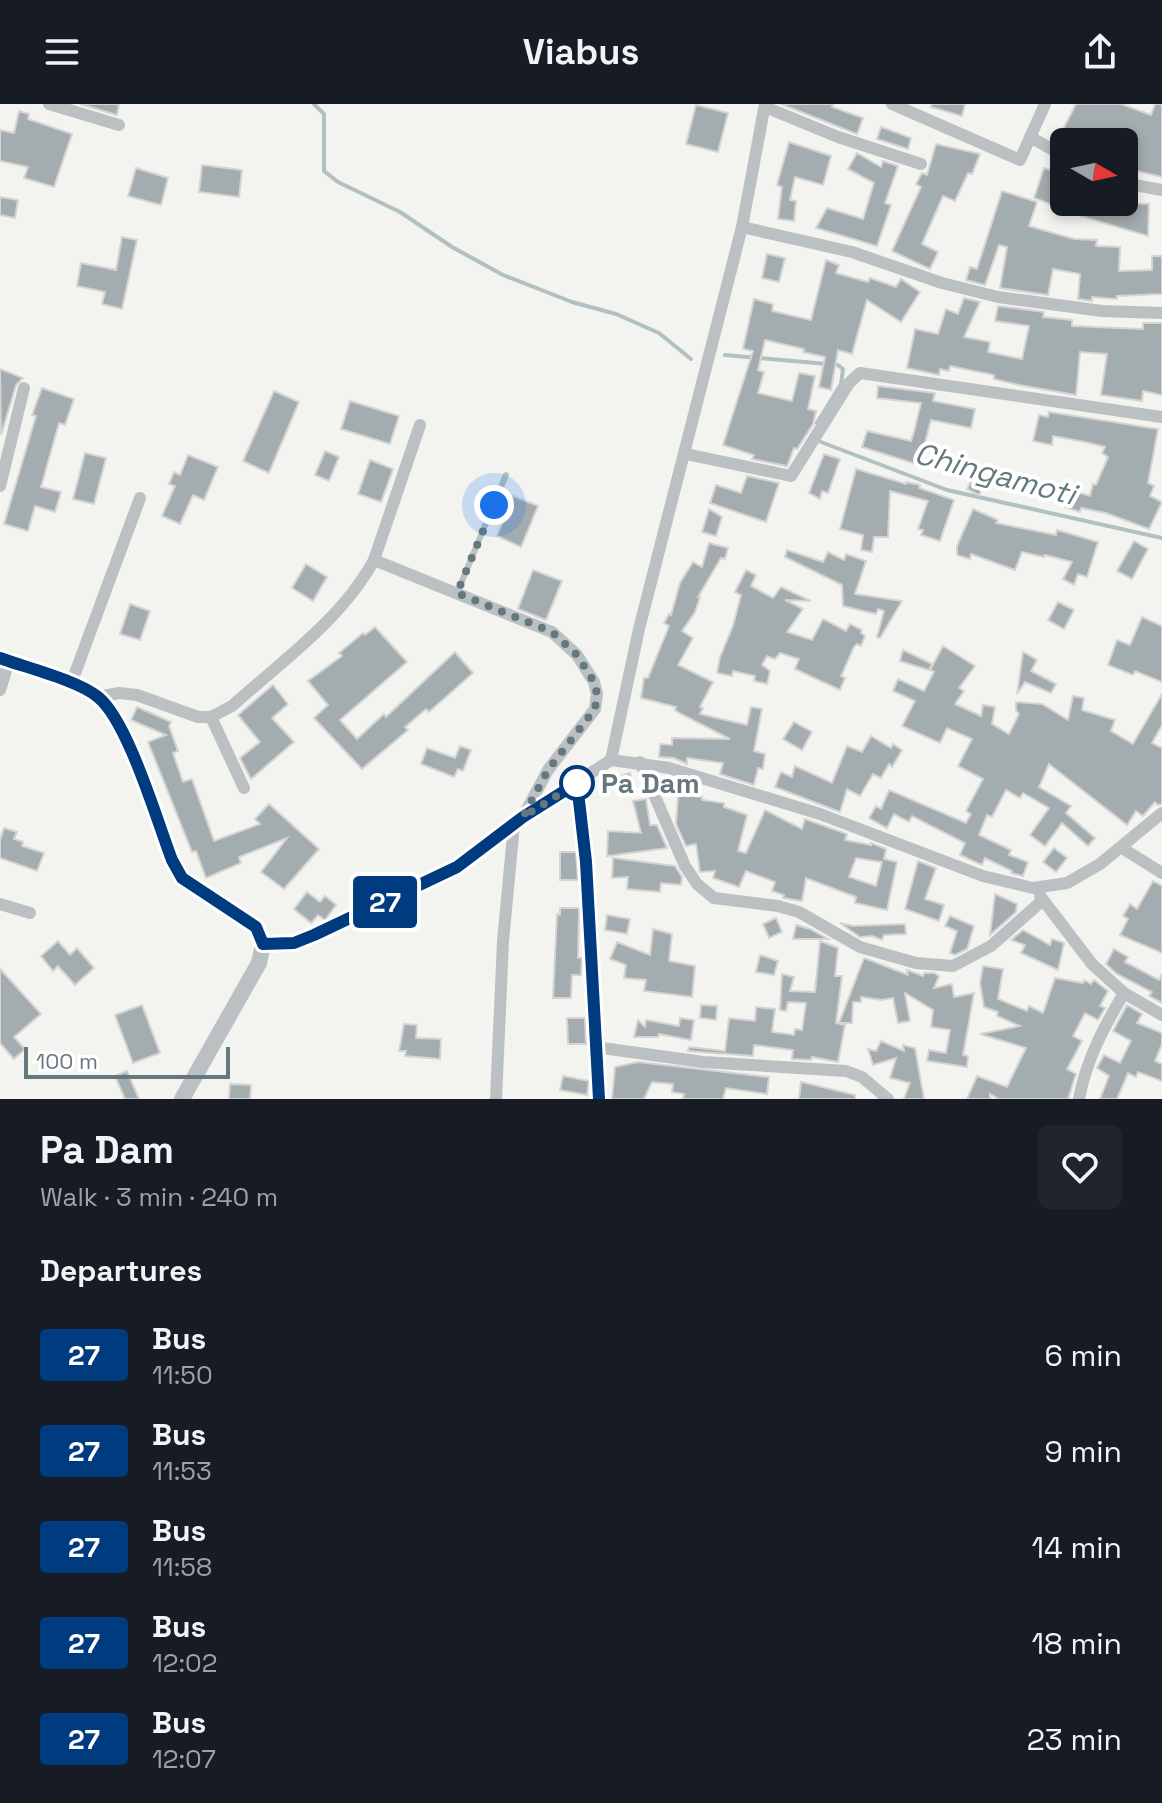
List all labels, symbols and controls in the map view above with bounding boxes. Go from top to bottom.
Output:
text: Viabus [523,29,639,75]
icon: menu [40,30,84,74]
icon: share [1078,30,1122,74]
north arrow [1050,128,1138,216]
map controls [1050,128,1138,216]
water label: Chingamoti [910,433,1083,515]
your location [474,485,514,525]
place label: Pa Dam [601,765,700,801]
marker: Pa Dam [560,766,594,800]
line badge: 27 [349,876,421,928]
text: 27 [369,884,401,920]
scale bar [24,1043,230,1079]
text: 100 m [36,1047,98,1075]
button: heart [1038,1125,1122,1209]
text: Pa Dam [40,1126,174,1174]
text: Walk · 3 min · 240 m [40,1180,278,1214]
text: Departures [40,1251,202,1290]
text: Bus [152,1319,206,1358]
text: 6 min [1044,1336,1122,1375]
text: 27 [68,1337,100,1373]
text: 11:50 [152,1358,213,1392]
text: Bus [152,1415,206,1454]
text: 9 min [1044,1432,1122,1471]
text: 27 [68,1433,100,1469]
text: 11:53 [152,1454,212,1488]
text: Bus [152,1511,206,1550]
text: 14 min [1031,1528,1122,1567]
text: 27 [68,1529,100,1565]
text: 11:58 [152,1550,212,1584]
text: Bus [152,1607,206,1646]
text: 18 min [1032,1624,1122,1663]
text: 27 [68,1625,100,1661]
text: 12:02 [152,1646,217,1680]
text: Bus [152,1703,206,1742]
text: 23 min [1027,1720,1122,1759]
text: 27 [68,1721,100,1757]
text: 12:07 [152,1742,216,1776]

